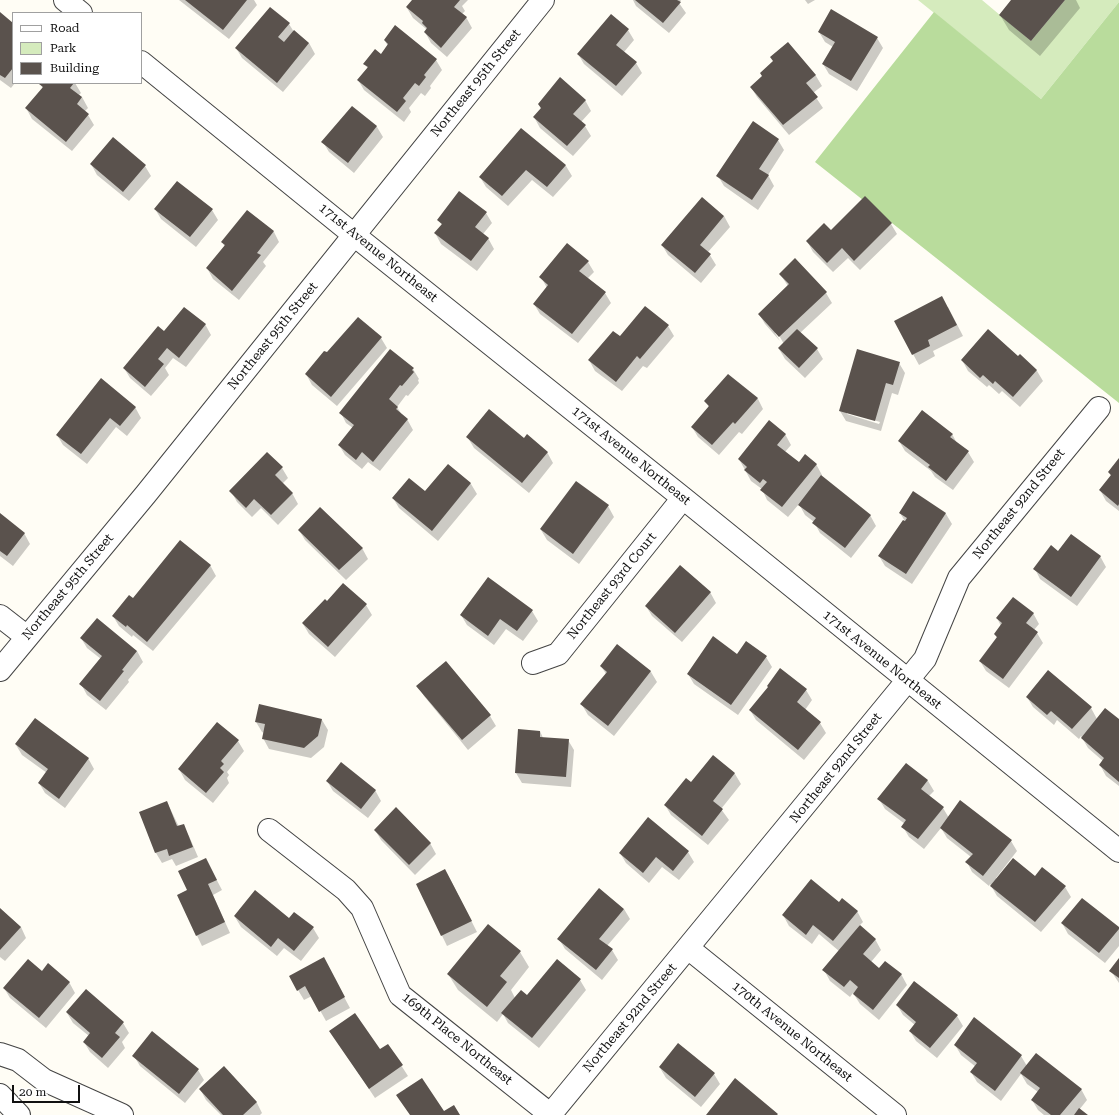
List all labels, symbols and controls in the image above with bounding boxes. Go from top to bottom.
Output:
legend [12,12,142,84]
text: Road [50,21,79,35]
street label: Northeast 95th Street [428,26,524,140]
text: Park [50,41,76,55]
text: Building [50,61,99,75]
street label: 171st Avenue Northeast [315,200,441,306]
street label: Northeast 95th Street [225,279,321,393]
street label: 171st Avenue Northeast [568,403,694,509]
street label: Northeast 92nd Street [970,446,1068,562]
street label: Northeast 93rd Court [564,530,660,642]
street label: Northeast 95th Street [19,531,117,643]
street label: 171st Avenue Northeast [819,607,945,713]
street label: Northeast 92nd Street [787,710,885,826]
street label: Northeast 92nd Street [580,960,680,1076]
street label: 170th Avenue Northeast [729,979,855,1085]
street label: 169th Place Northeast [399,990,515,1088]
scale bar [14,1077,82,1103]
text: 20 m [19,1085,46,1099]

